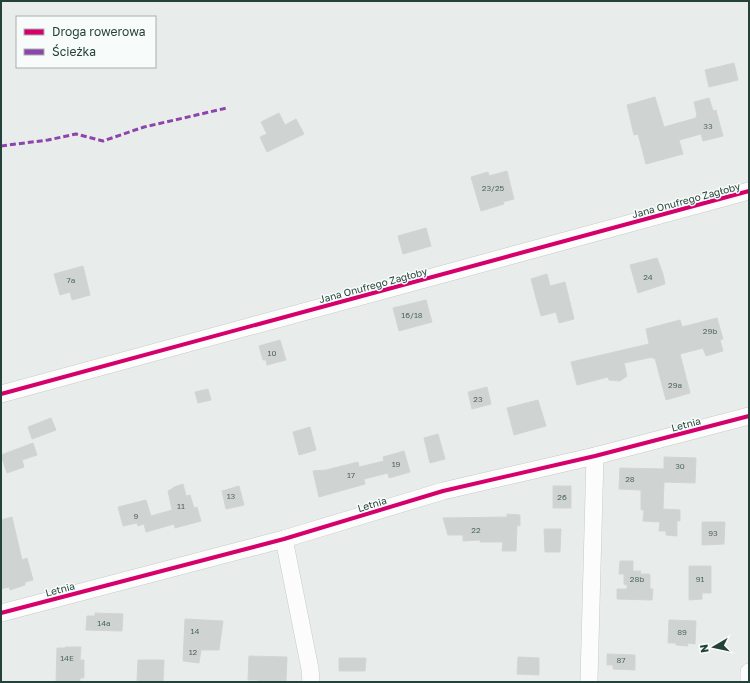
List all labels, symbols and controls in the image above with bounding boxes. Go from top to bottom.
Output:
legend [16,16,156,68]
text: Droga rowerowa [52,24,145,39]
text: Ścieżka [52,44,96,59]
house number: 33 [703,121,713,131]
street label: Jana Onufrego Zagłoby [631,180,742,220]
house number: 23/25 [482,183,505,193]
street label: Jana Onufrego Zagłoby [318,265,429,305]
house number: 24 [643,272,653,282]
house number: 7a [67,275,75,285]
house number: 16/18 [401,310,423,320]
house number: 29b [703,326,717,336]
house number: 10 [268,348,276,358]
house number: 29a [668,380,682,390]
house number: 23 [473,394,483,404]
street label: Letnia [670,414,702,434]
house number: 19 [392,459,401,469]
house number: 30 [675,461,685,471]
house number: 17 [347,470,355,480]
house number: 28 [625,474,635,484]
house number: 13 [227,491,236,501]
house number: 26 [557,492,567,502]
street label: Letnia [356,494,388,514]
house number: 11 [177,501,185,511]
house number: 9 [134,511,139,521]
house number: 22 [471,525,481,535]
house number: 93 [708,528,718,538]
house number: 28b [630,574,644,584]
house number: 91 [696,574,704,584]
street label: Letnia [44,579,76,599]
house number: 14a [97,618,111,628]
house number: 14 [191,626,199,636]
house number: 89 [677,627,687,637]
north arrow [694,627,734,667]
text: N [697,643,711,654]
house number: 12 [189,647,198,657]
house number: 14E [60,653,74,663]
house number: 87 [616,655,626,665]

